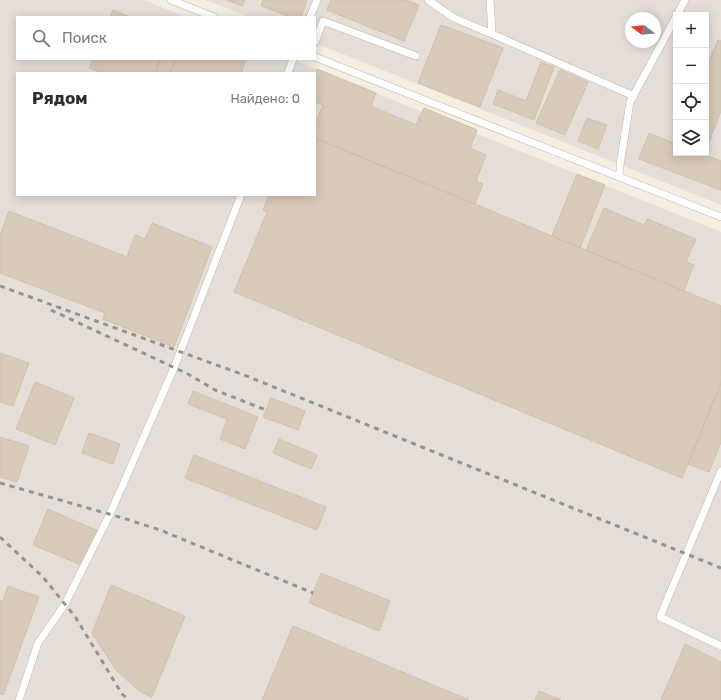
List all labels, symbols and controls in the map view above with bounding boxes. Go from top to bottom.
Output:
north arrow [625,12,661,48]
map controls [673,12,709,156]
button: + [673,12,709,48]
search box [16,16,316,60]
icon: search [30,27,52,49]
text: Поиск [62,29,107,47]
button: − [673,48,709,84]
button: locate [673,84,709,120]
text: Рядом [32,88,88,108]
text: Найдено: 0 [230,91,300,106]
button: layers [673,120,709,156]

